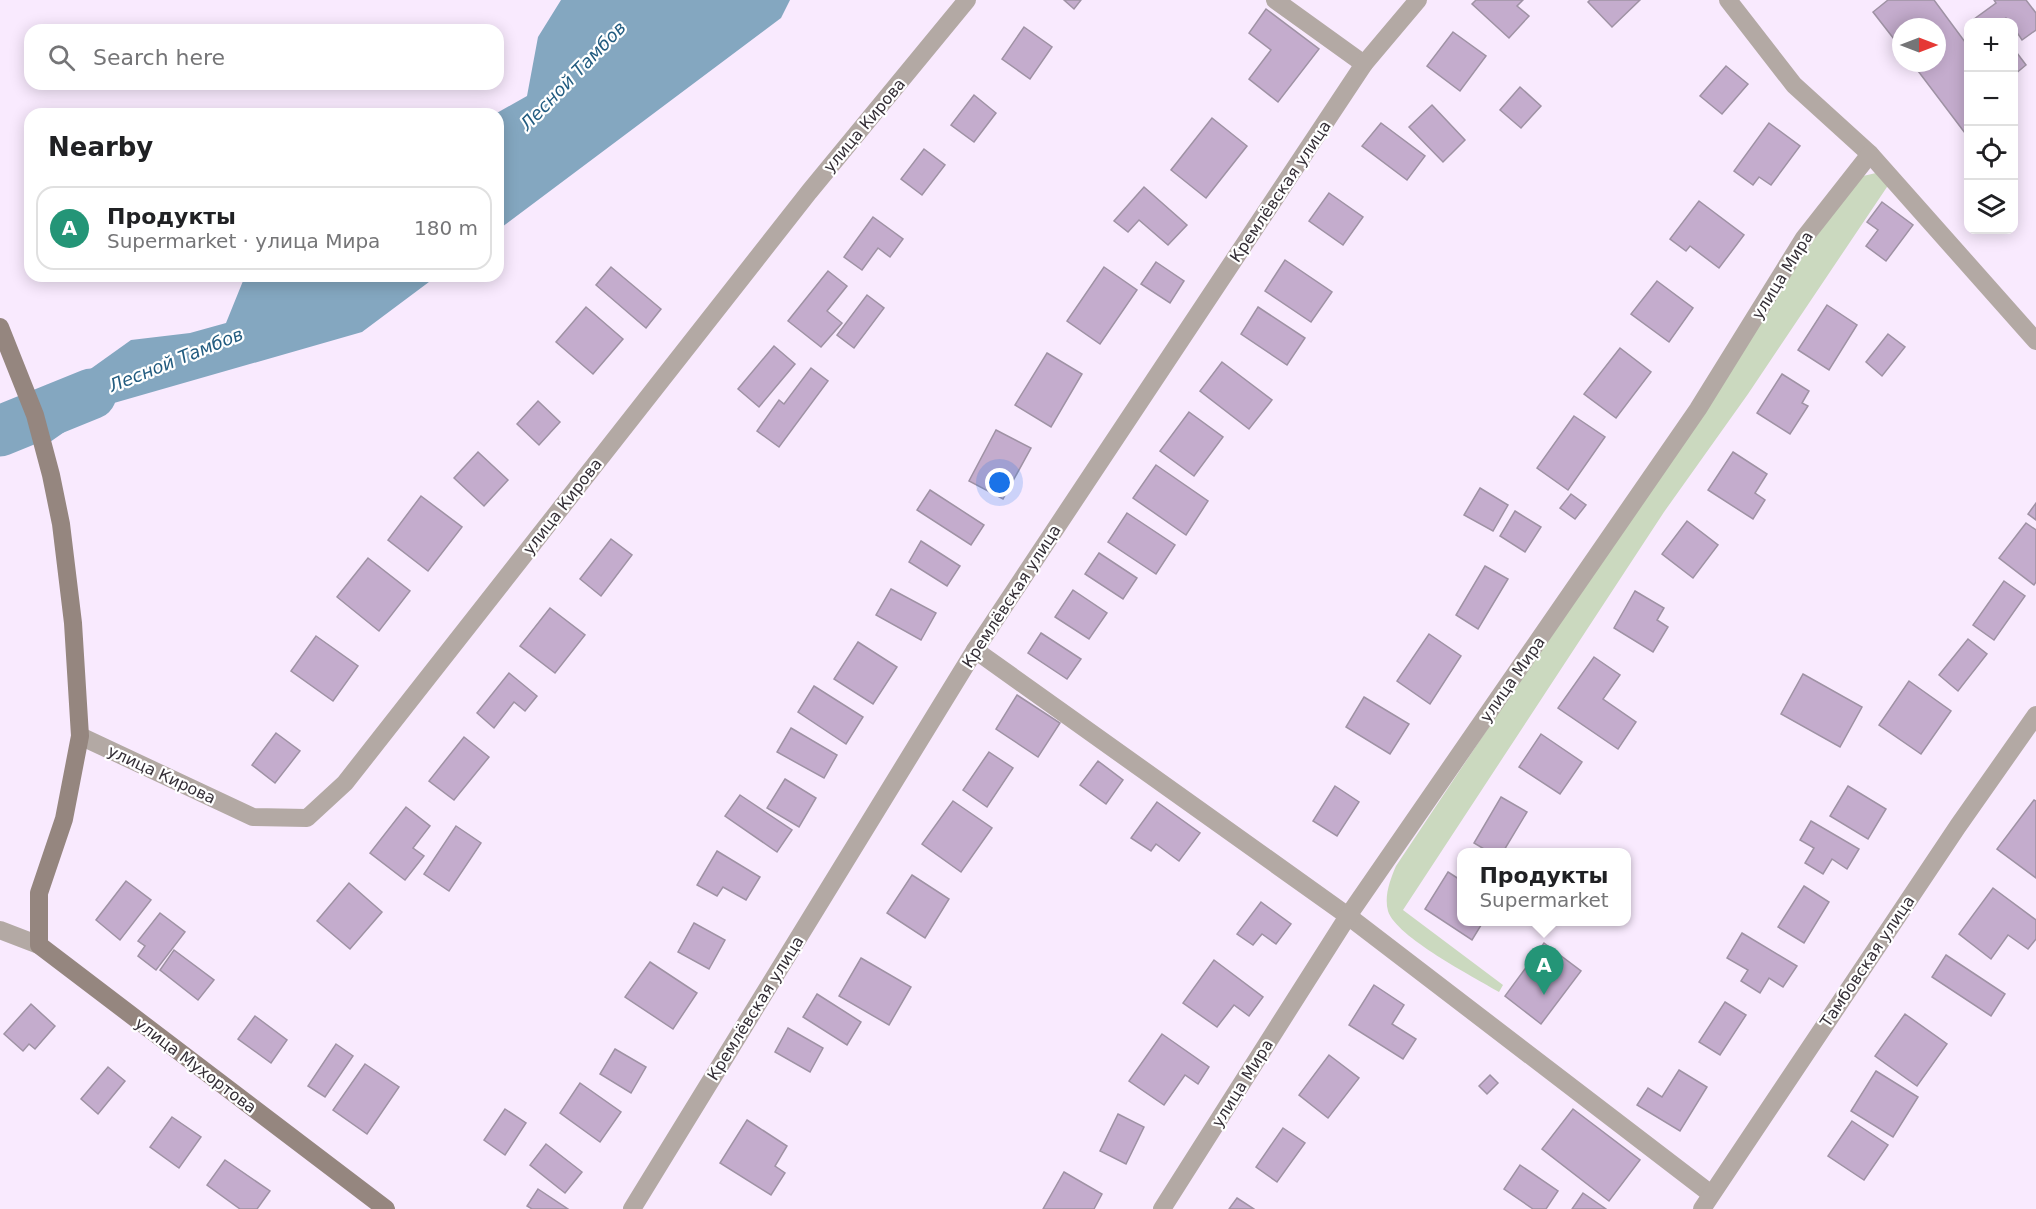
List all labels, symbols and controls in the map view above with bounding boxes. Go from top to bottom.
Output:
water label: Лесной Тамбов [515,17,630,135]
north arrow [1892,18,1946,72]
map controls [1964,18,2018,234]
button: + [1964,18,2018,72]
search box [24,24,504,90]
icon: search [45,41,78,74]
text: Search here [93,45,225,70]
button: − [1964,72,2018,126]
street label: улица Кирова [820,74,909,176]
street label: Кремлёвская улица [1226,117,1335,266]
button: locate [1964,126,2018,180]
text: Nearby [48,132,153,162]
button: layers [1964,180,2018,234]
text: Продукты [107,204,236,229]
text: A [62,216,77,240]
text: 180 m [414,216,478,240]
street label: улица Мира [1748,228,1817,323]
text: Supermarket · улица Мира [107,229,380,253]
water label: Лесной Тамбов [105,323,246,396]
street label: улица Кирова [519,454,606,558]
your location [985,468,1014,497]
street label: Кремлёвская улица [958,521,1065,671]
street label: улица Мира [1476,633,1549,726]
street label: улица Кирова [105,741,219,808]
popup [1457,848,1631,926]
text: Продукты [1479,863,1608,888]
text: Supermarket [1479,888,1609,912]
street label: Тамбовская улица [1816,892,1918,1031]
street label: Кремлёвская улица [703,933,808,1084]
pin: A [1524,946,1564,995]
street label: улица Мухортова [131,1014,260,1117]
street label: улица Мира [1208,1036,1277,1131]

